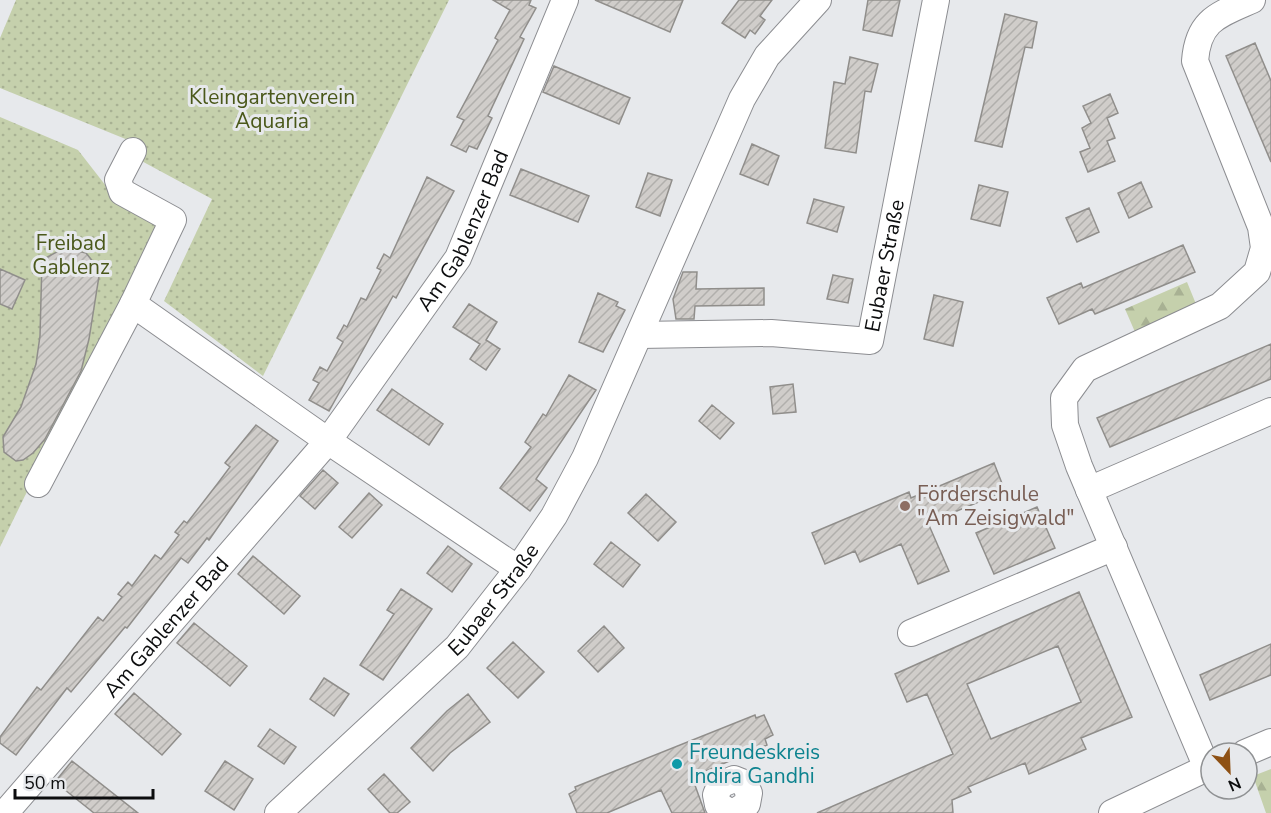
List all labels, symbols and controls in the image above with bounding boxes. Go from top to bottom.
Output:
park label: Kleingartenverein Aquaria [189,83,355,135]
street label: Am Gablenzer Bad [411,146,515,317]
street label: Eubaer Straße [858,197,911,334]
park label: Freibad Gablenz [32,229,110,281]
place label: Förderschule "Am Zeisigwald" [917,480,1074,532]
marker: Förderschule "Am Zeisigwald" [898,499,912,513]
street label: Eubaer Straße [442,538,545,662]
street label: Am Gablenzer Bad [97,551,235,704]
place label: Freundeskreis Indira Gandhi [689,738,820,790]
north arrow [1199,741,1259,801]
marker: Freundeskreis Indira Gandhi [670,757,684,771]
scale bar [15,762,153,800]
text: 50 m [24,771,66,795]
text: N [1225,771,1244,796]

